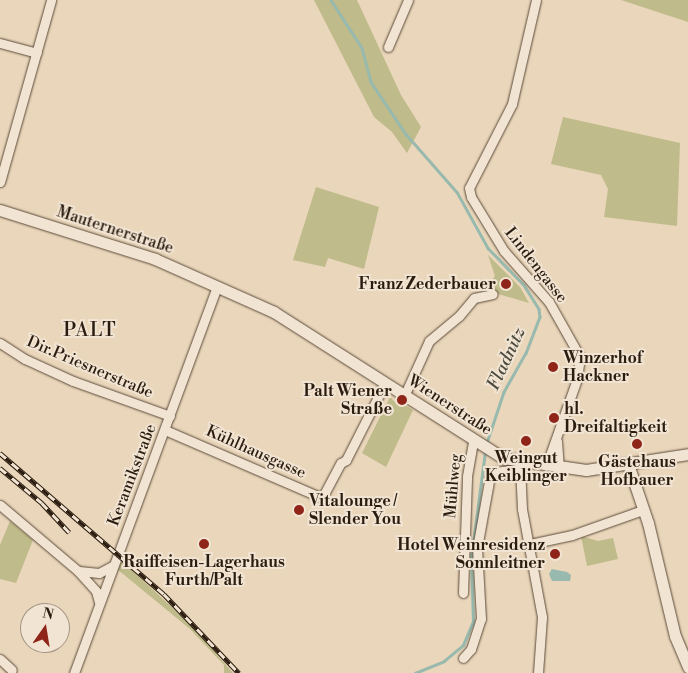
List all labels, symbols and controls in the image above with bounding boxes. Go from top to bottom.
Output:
street label: Mauternerstraße [54,202,176,258]
street label: Lindengasse [501,223,571,307]
place label: Franz Zederbauer [358,274,496,294]
marker: Franz Zederbauer [500,278,512,290]
district label: PALT [63,320,117,342]
water label: Fladnitz [483,324,531,394]
street label: Dir.Priesnerstraße [24,332,156,402]
place label: Winzerhof Hackner [563,348,642,386]
marker: Winzerhof Hackner [547,361,559,373]
street label: Wienerstraße [404,371,496,439]
place label: Palt Wiener Straße [304,381,392,419]
marker: Palt Wiener Straße [396,394,408,406]
place label: hl. Dreifaltigkeit [564,399,667,437]
marker: hl. Dreifaltigkeit [548,412,560,424]
street label: Keramikstraße [104,421,160,529]
street label: Kühlhausgasse [203,421,309,483]
marker: Weingut Keiblinger [520,435,532,447]
marker: Gästehaus Hofbauer [631,438,643,450]
place label: Weingut Keiblinger [485,448,567,486]
place label: Gästehaus Hofbauer [598,452,676,490]
street label: Mühlweg [441,453,465,519]
place label: Vitalounge / Slender You [309,491,401,529]
marker: Vitalounge / Slender You [293,504,305,516]
place label: Hotel Weinresidenz Sonnleitner [397,535,545,573]
marker: Raiffeisen-Lagerhaus Furth/Palt [198,538,210,550]
marker: Hotel Weinresidenz Sonnleitner [549,548,561,560]
place label: Raiffeisen-Lagerhaus Furth/Palt [123,552,285,590]
north arrow [20,603,70,653]
text: N [41,604,56,624]

